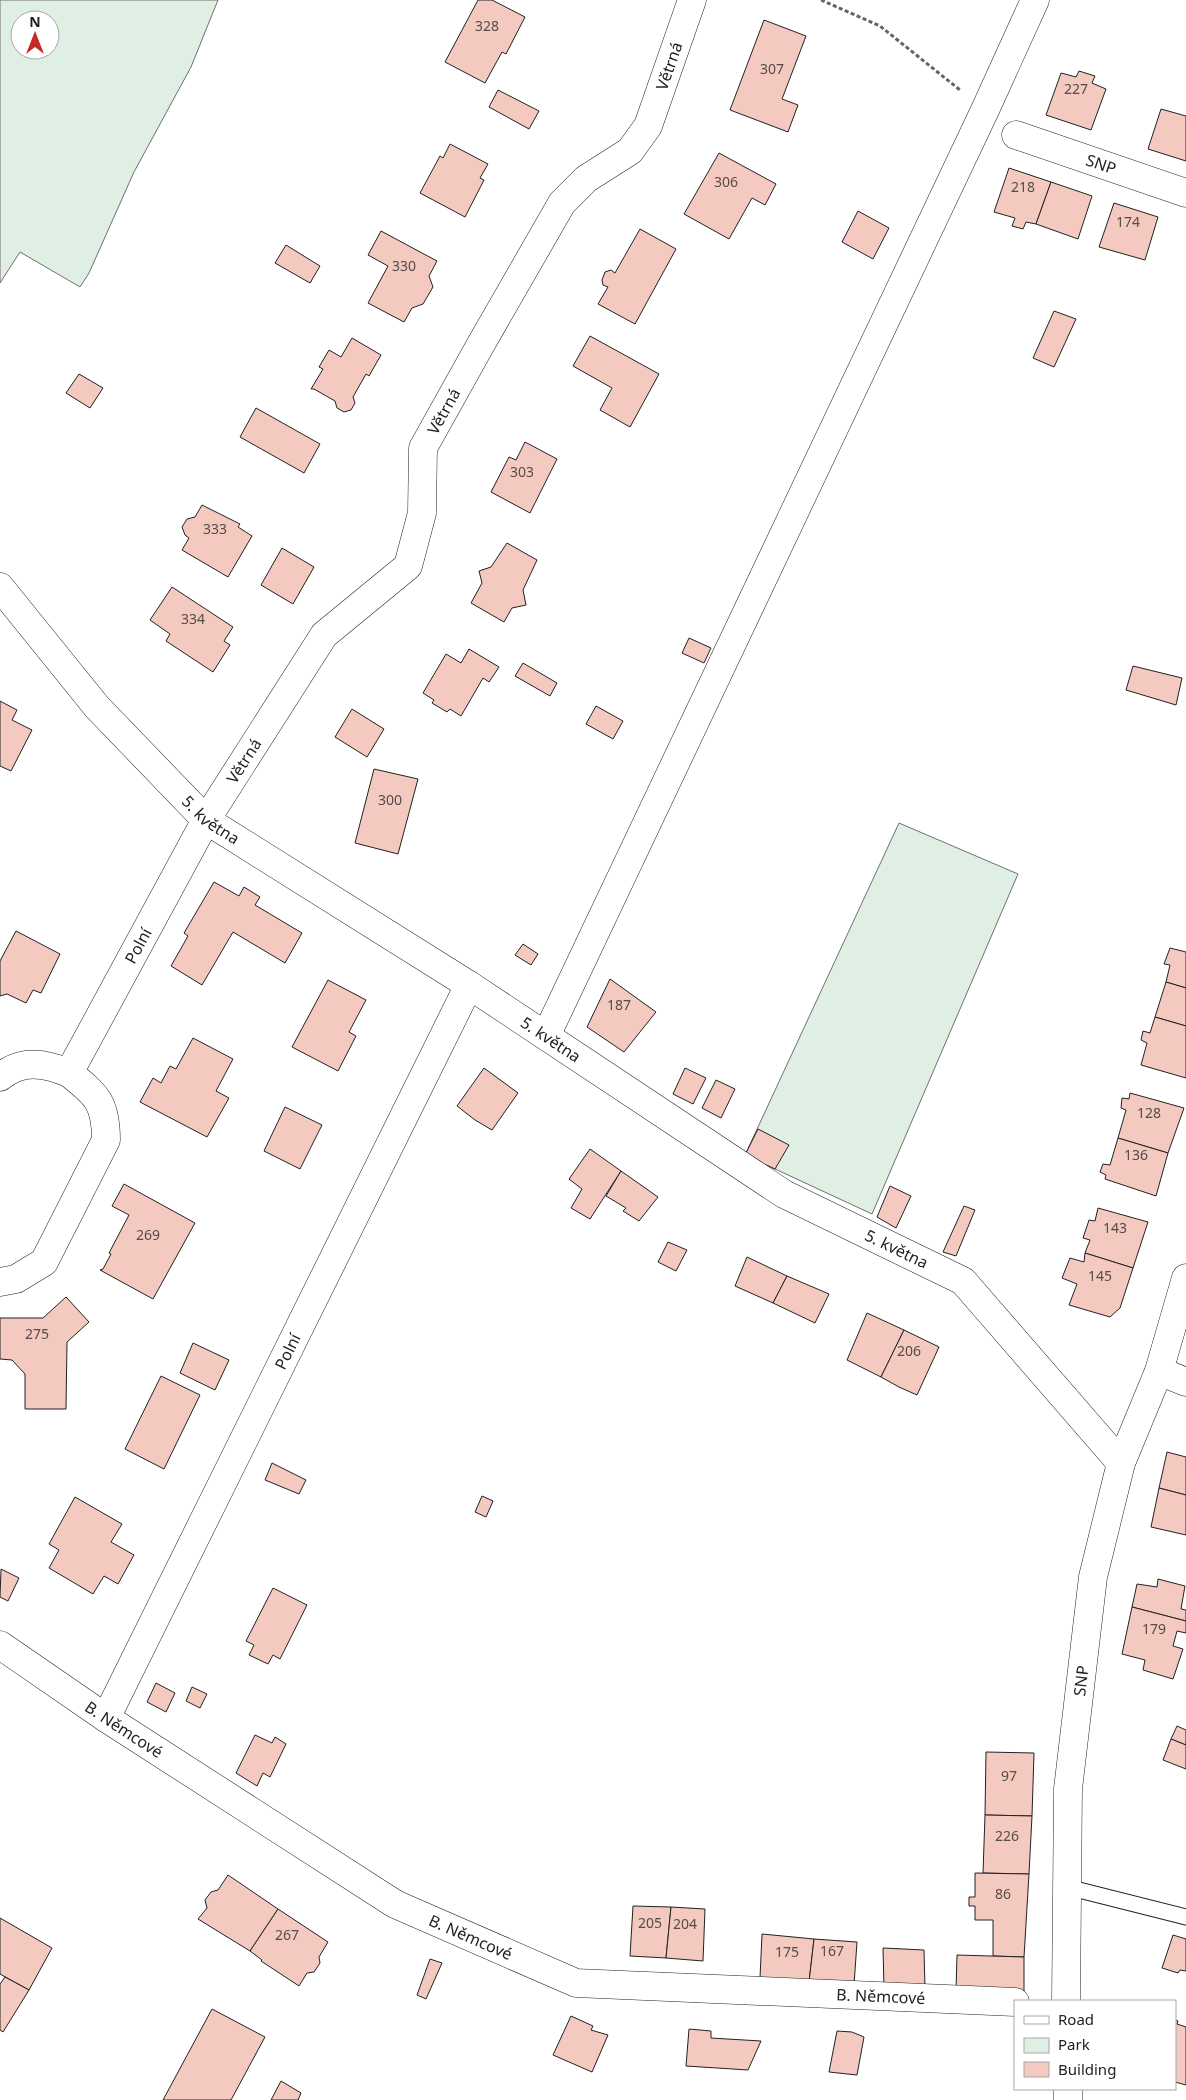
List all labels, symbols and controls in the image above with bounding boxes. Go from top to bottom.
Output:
north arrow [10,10,60,60]
text: N [29,12,41,31]
house number: 328 [475,16,499,35]
street label: Větrná [650,39,688,93]
house number: 307 [760,59,784,78]
house number: 227 [1064,79,1088,98]
street label: SNP [1083,149,1119,179]
house number: 306 [714,172,738,191]
house number: 218 [1011,177,1035,196]
house number: 174 [1116,212,1140,231]
house number: 330 [392,256,416,275]
street label: Větrná [422,384,465,438]
house number: 303 [510,462,534,481]
house number: 333 [203,519,227,538]
house number: 334 [181,609,205,628]
street label: Větrná [221,734,266,788]
house number: 300 [378,790,402,809]
street label: 5. května [177,791,244,849]
street label: Polní [119,923,157,967]
house number: 187 [607,995,631,1014]
street label: 5. května [516,1011,585,1067]
house number: 128 [1137,1103,1161,1122]
house number: 136 [1124,1145,1148,1164]
house number: 143 [1103,1218,1127,1237]
street label: 5. května [861,1224,932,1273]
house number: 269 [136,1225,160,1244]
house number: 145 [1088,1266,1112,1285]
house number: 275 [25,1324,49,1343]
street label: Polní [269,1329,306,1373]
house number: 206 [897,1341,921,1360]
house number: 179 [1142,1619,1166,1638]
street label: SNP [1068,1664,1093,1697]
street label: B. Němcové [81,1696,167,1763]
house number: 97 [1001,1766,1017,1785]
house number: 226 [995,1826,1019,1845]
house number: 86 [995,1884,1011,1903]
street label: B. Němcové [425,1909,516,1965]
house number: 205 [638,1913,662,1932]
house number: 204 [673,1914,697,1933]
house number: 267 [275,1925,299,1944]
house number: 167 [820,1941,844,1960]
house number: 175 [775,1942,799,1961]
street label: B. Němcové [836,1983,926,2009]
legend [1014,2000,1176,2090]
text: Road [1058,2009,1094,2029]
text: Park [1058,2034,1090,2054]
text: Building [1058,2059,1116,2079]

